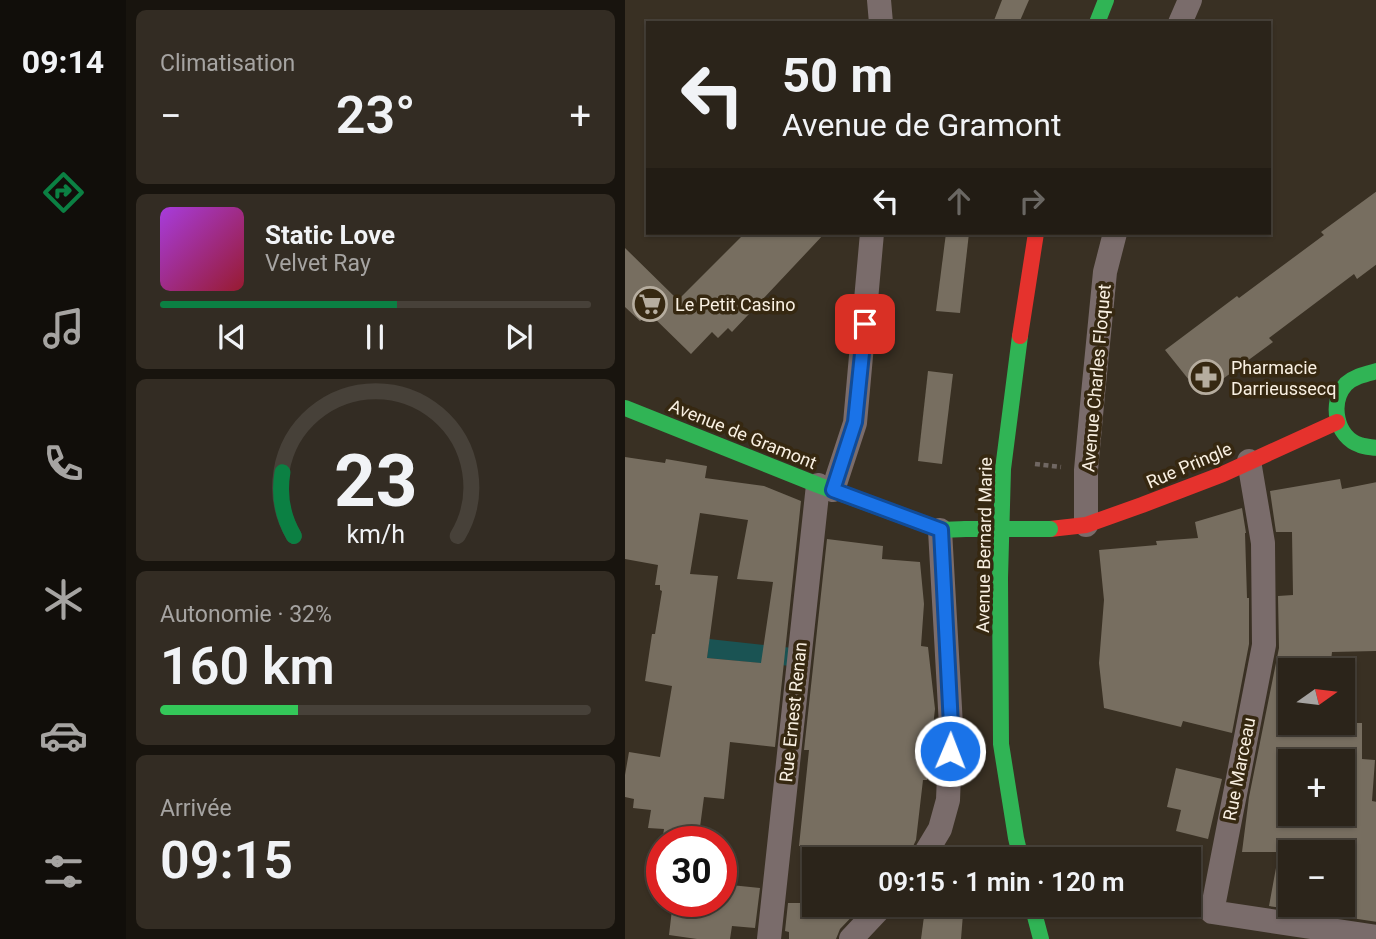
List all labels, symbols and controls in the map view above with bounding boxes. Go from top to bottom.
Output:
text: 09:14 [22,43,104,81]
text: 50 m [782,47,893,104]
icon: left [667,49,758,140]
text: Climatisation [160,50,295,77]
text: 23° [336,85,415,146]
text: − [160,94,182,138]
text: + [569,94,591,138]
text: Avenue de Gramont [782,106,1061,144]
icon: directions [39,168,88,217]
icon: left [867,182,905,220]
icon: ahead [940,182,978,220]
icon: right [1013,182,1051,220]
text: Static Love [265,220,395,250]
text: Velvet Ray [265,250,371,277]
street label: Avenue Charles Floquet [1077,283,1115,473]
supermarket icon: Le Petit Casino [631,285,669,323]
place label: Le Petit Casino [675,294,796,315]
pin [835,294,895,354]
icon: music [39,304,88,353]
icon: arrive [846,305,884,343]
icon: previous [213,318,251,356]
icon: pause [356,318,394,356]
icon: next [500,318,538,356]
place label: Pharmacie Darrieussecq [1231,357,1336,399]
pharmacy icon: Pharmacie Darrieussecq [1187,358,1225,396]
street label: Avenue de Gramont [666,395,820,473]
text: 23 [334,438,417,524]
street label: Rue Pringle [1143,438,1235,492]
icon: phone [39,439,88,488]
street label: Avenue Bernard Marie [972,457,996,633]
text: km/h [346,519,405,548]
icon: climate [39,575,88,624]
text: Autonomie · 32% [160,601,332,628]
text: 160 km [160,636,335,697]
street label: Rue Ernest Renan [775,641,811,783]
north arrow [1278,658,1355,735]
map controls [1278,658,1355,917]
icon: car [39,711,88,760]
position arrow [913,714,987,788]
street label: Rue Marceau [1219,715,1259,823]
button: + [1278,749,1355,826]
text: Arrivée [160,795,232,822]
speed limit sign: 30 [646,826,737,917]
text: 09:15 [160,830,293,891]
button: − [1278,840,1355,917]
icon: filters [39,847,88,896]
text: 09:15 · 1 min · 120 m [878,867,1125,897]

